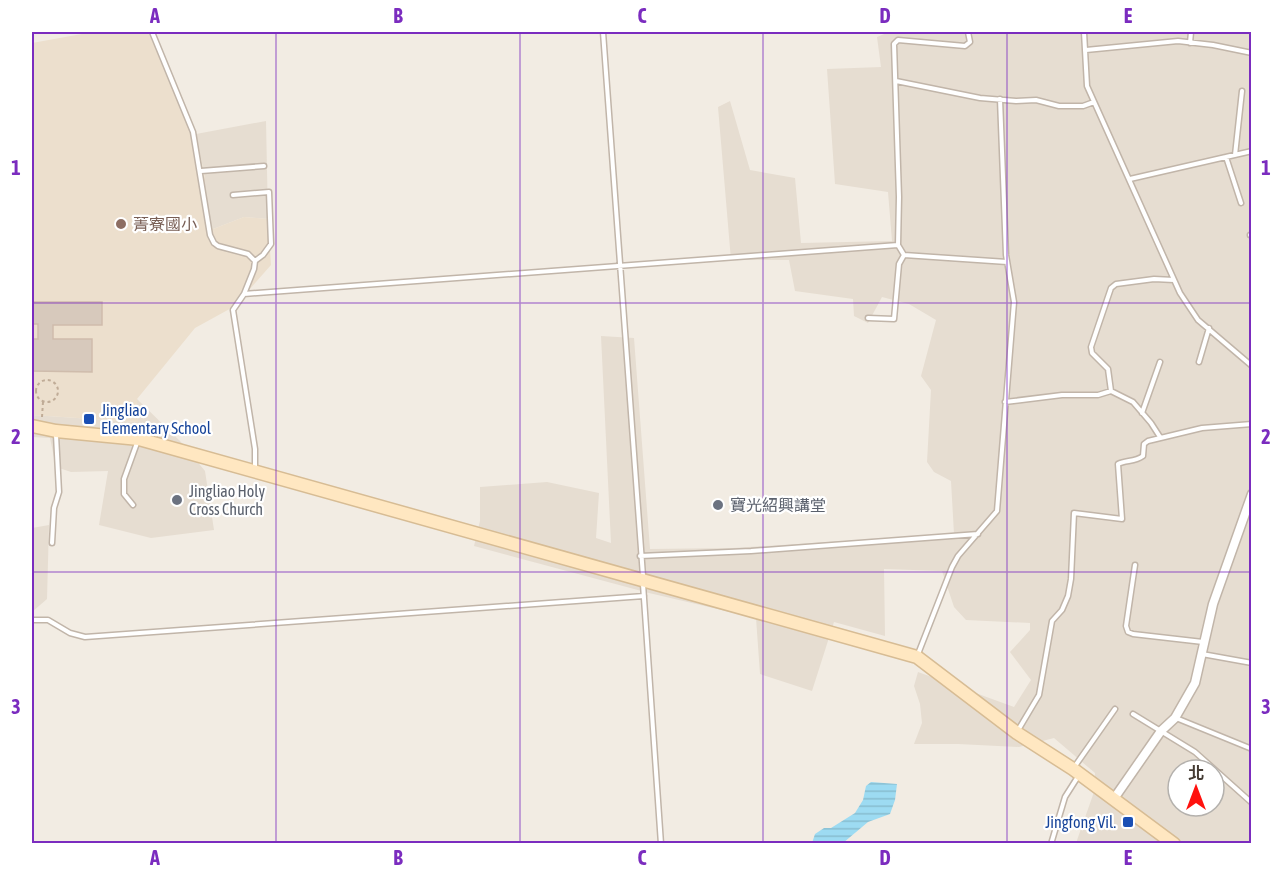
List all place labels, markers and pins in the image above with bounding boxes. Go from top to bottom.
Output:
place label: 菁寮國小 [133,215,197,233]
marker: 菁寮國小 [114,217,128,231]
place label: Jingliao Elementary School [101,401,212,438]
marker: Jingliao Elementary School [82,412,96,426]
place label: Jingliao Holy Cross Church [189,482,265,518]
marker: Jingliao Holy Cross Church [170,493,184,507]
place label: 寶光紹興講堂 [730,496,826,514]
marker: 寶光紹興講堂 [711,498,725,512]
place label: Jingfong Vil. [1045,813,1116,832]
marker: Jingfong Vil. [1121,815,1135,829]

